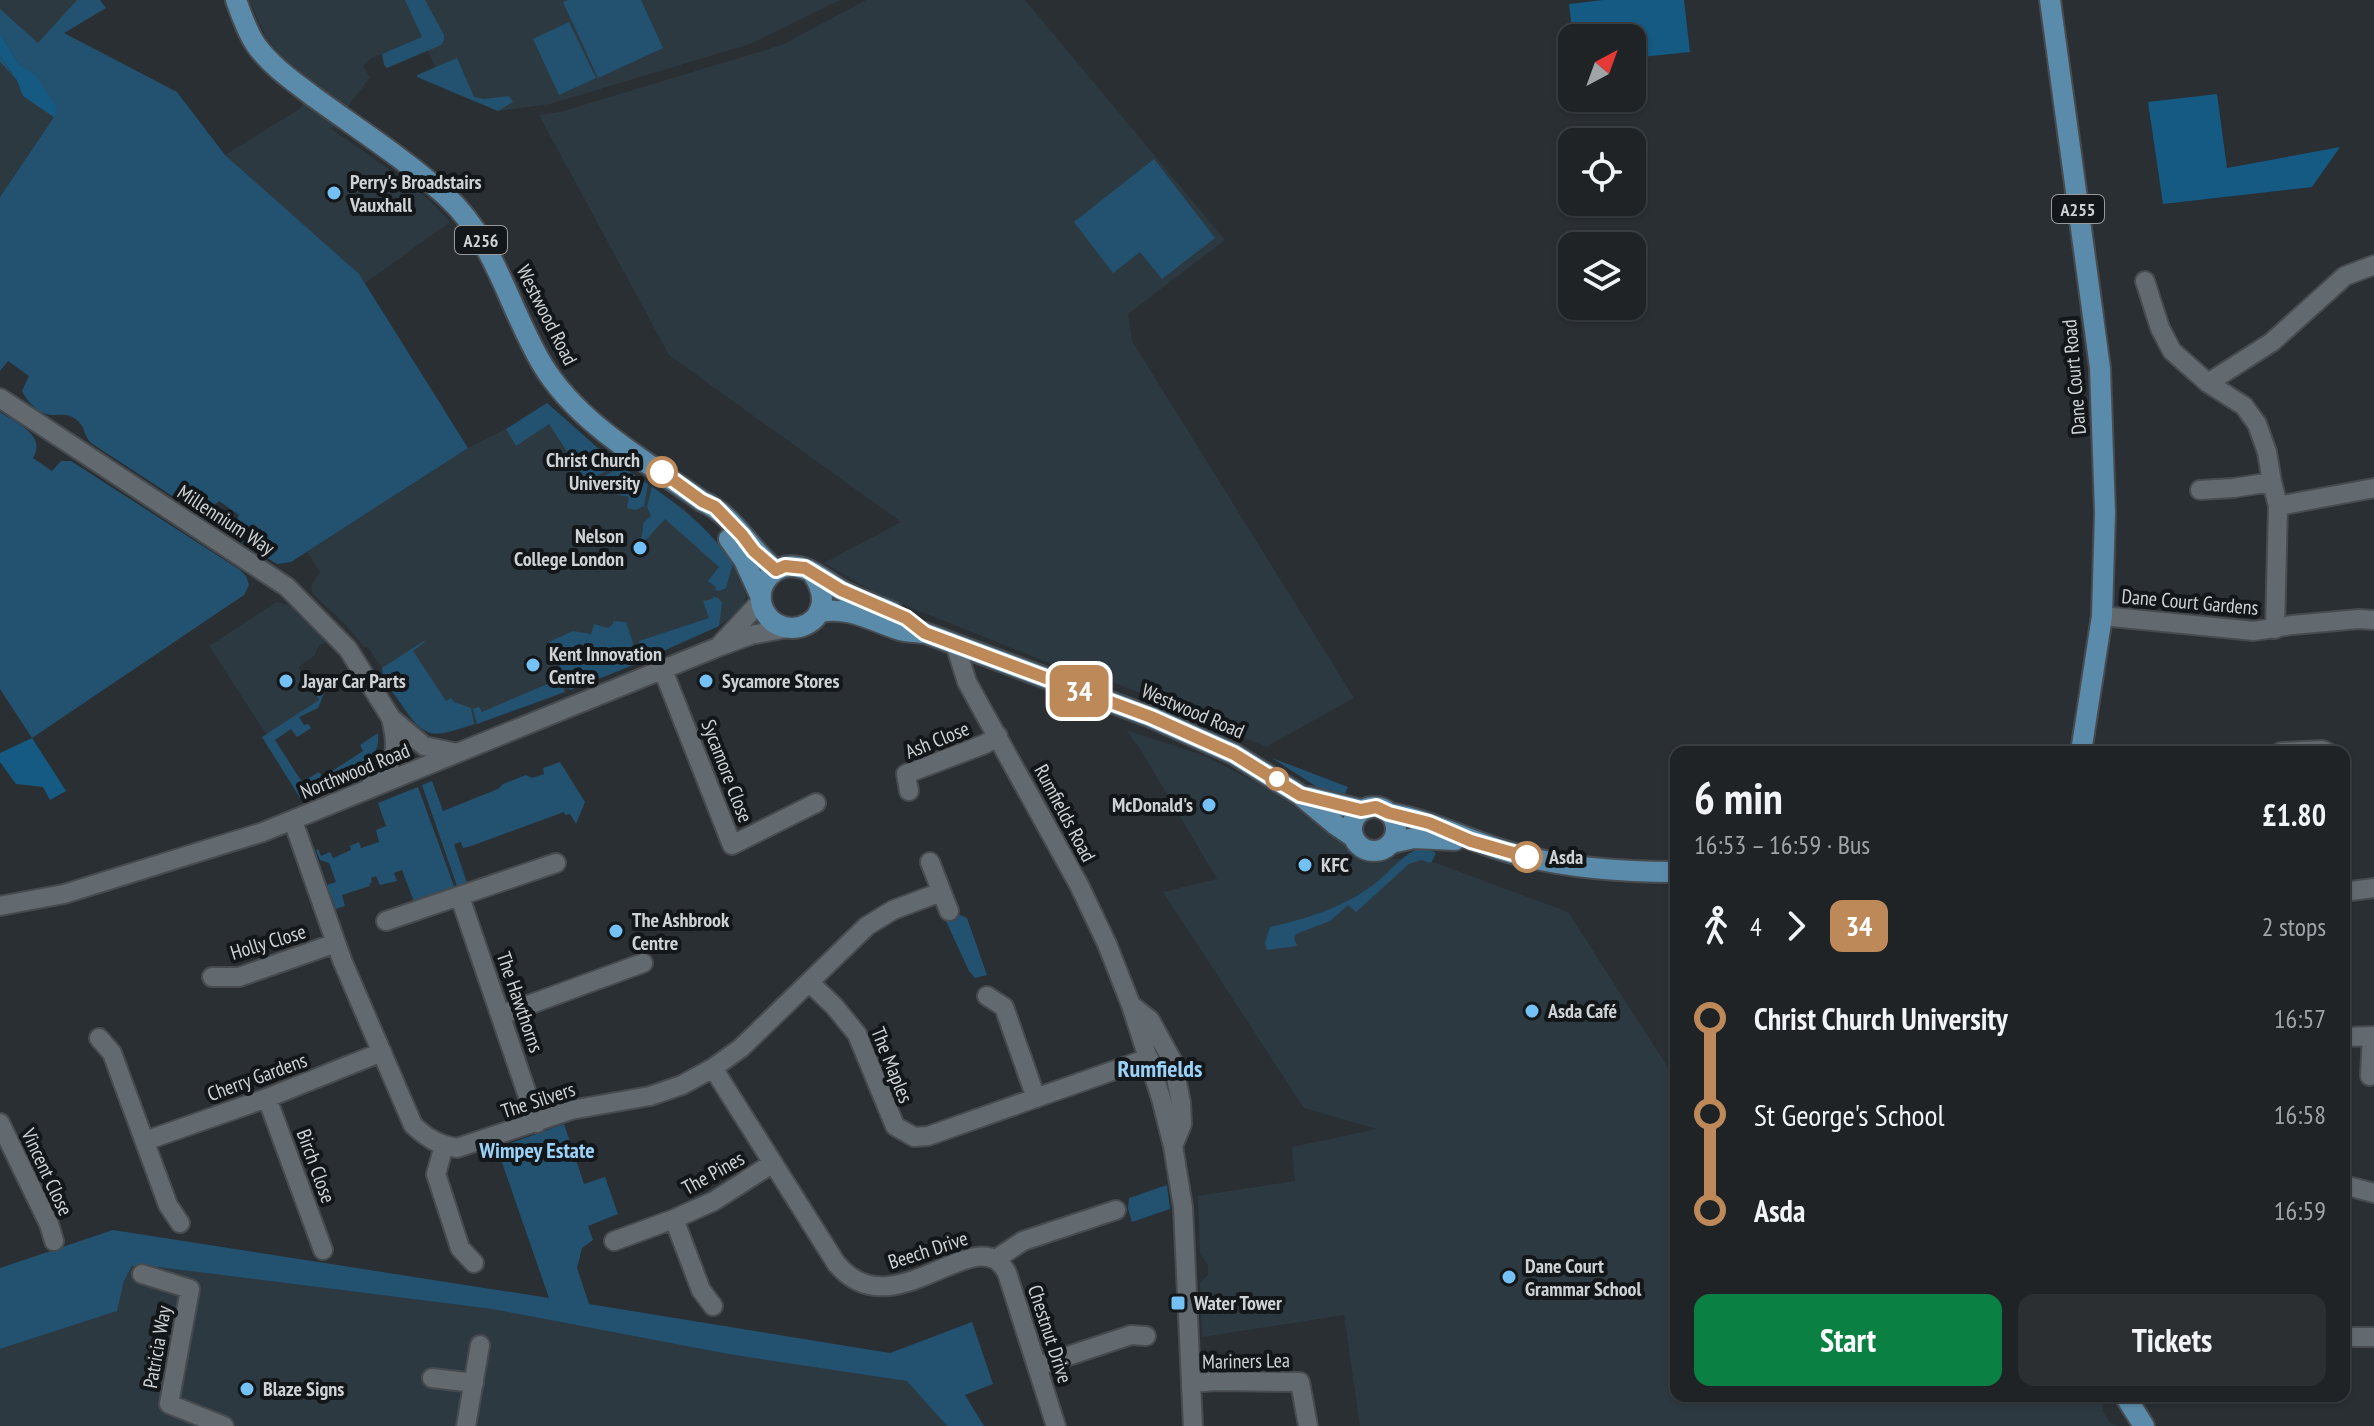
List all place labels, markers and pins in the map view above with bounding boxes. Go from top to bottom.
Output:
place label: Perry's Broadstairs Vauxhall [349,169,482,218]
marker: Perry's Broadstairs Vauxhall [325,184,343,202]
place label: Christ Church University [546,447,641,496]
marker: Christ Church University [647,457,677,487]
place label: Nelson College London [514,523,624,572]
marker: Nelson College London [631,539,649,557]
place label: Kent Innovation Centre [549,641,662,690]
marker: Kent Innovation Centre [524,656,542,674]
place label: Jayar Car Parts [301,668,406,694]
place label: Sycamore Stores [722,668,840,694]
marker: Jayar Car Parts [277,672,295,690]
marker: Sycamore Stores [697,672,715,690]
unlabelled marker [1266,768,1288,790]
place label: McDonald's [1112,792,1193,818]
marker: McDonald's [1200,796,1218,814]
marker: Asda [1512,842,1542,872]
place label: Asda [1548,844,1583,870]
place label: KFC [1321,852,1349,878]
marker: KFC [1296,856,1314,874]
place label: The Ashbrook Centre [632,907,730,956]
marker: The Ashbrook Centre [607,922,625,940]
place label: Asda Café [1547,998,1617,1024]
marker: Asda Café [1523,1002,1541,1020]
place label: Dane Court Grammar School [1525,1253,1641,1302]
marker: Dane Court Grammar School [1500,1268,1518,1286]
place label: Water Tower [1193,1290,1282,1316]
marker: Water Tower [1169,1294,1187,1312]
place label: Blaze Signs [263,1376,344,1402]
marker: Blaze Signs [238,1380,256,1398]

